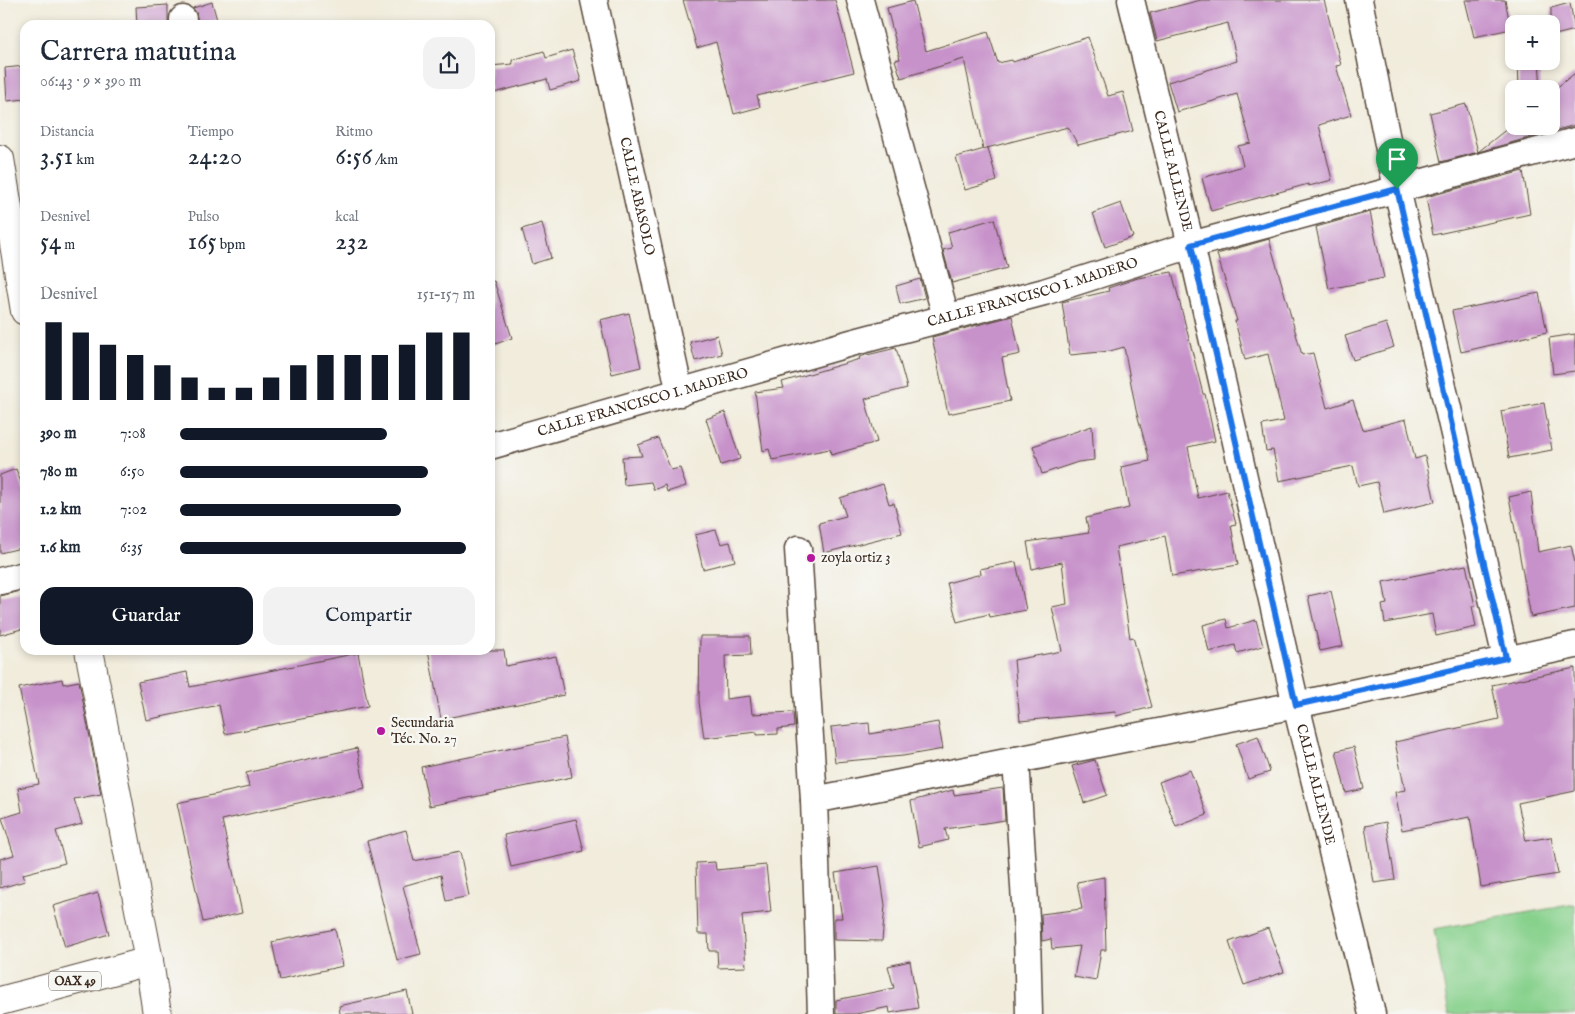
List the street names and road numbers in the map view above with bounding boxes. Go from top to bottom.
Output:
street label: CALLE ALLENDE [1149,109,1196,234]
street label: CALLE ABASOLO [615,136,659,258]
street label: CALLE FRANCISCO I. MADERO [925,253,1141,331]
street label: CALLE FRANCISCO I. MADERO [535,364,751,441]
street label: CALLE ALLENDE [1292,722,1339,847]
road number: OAX 49 [49,971,101,990]

